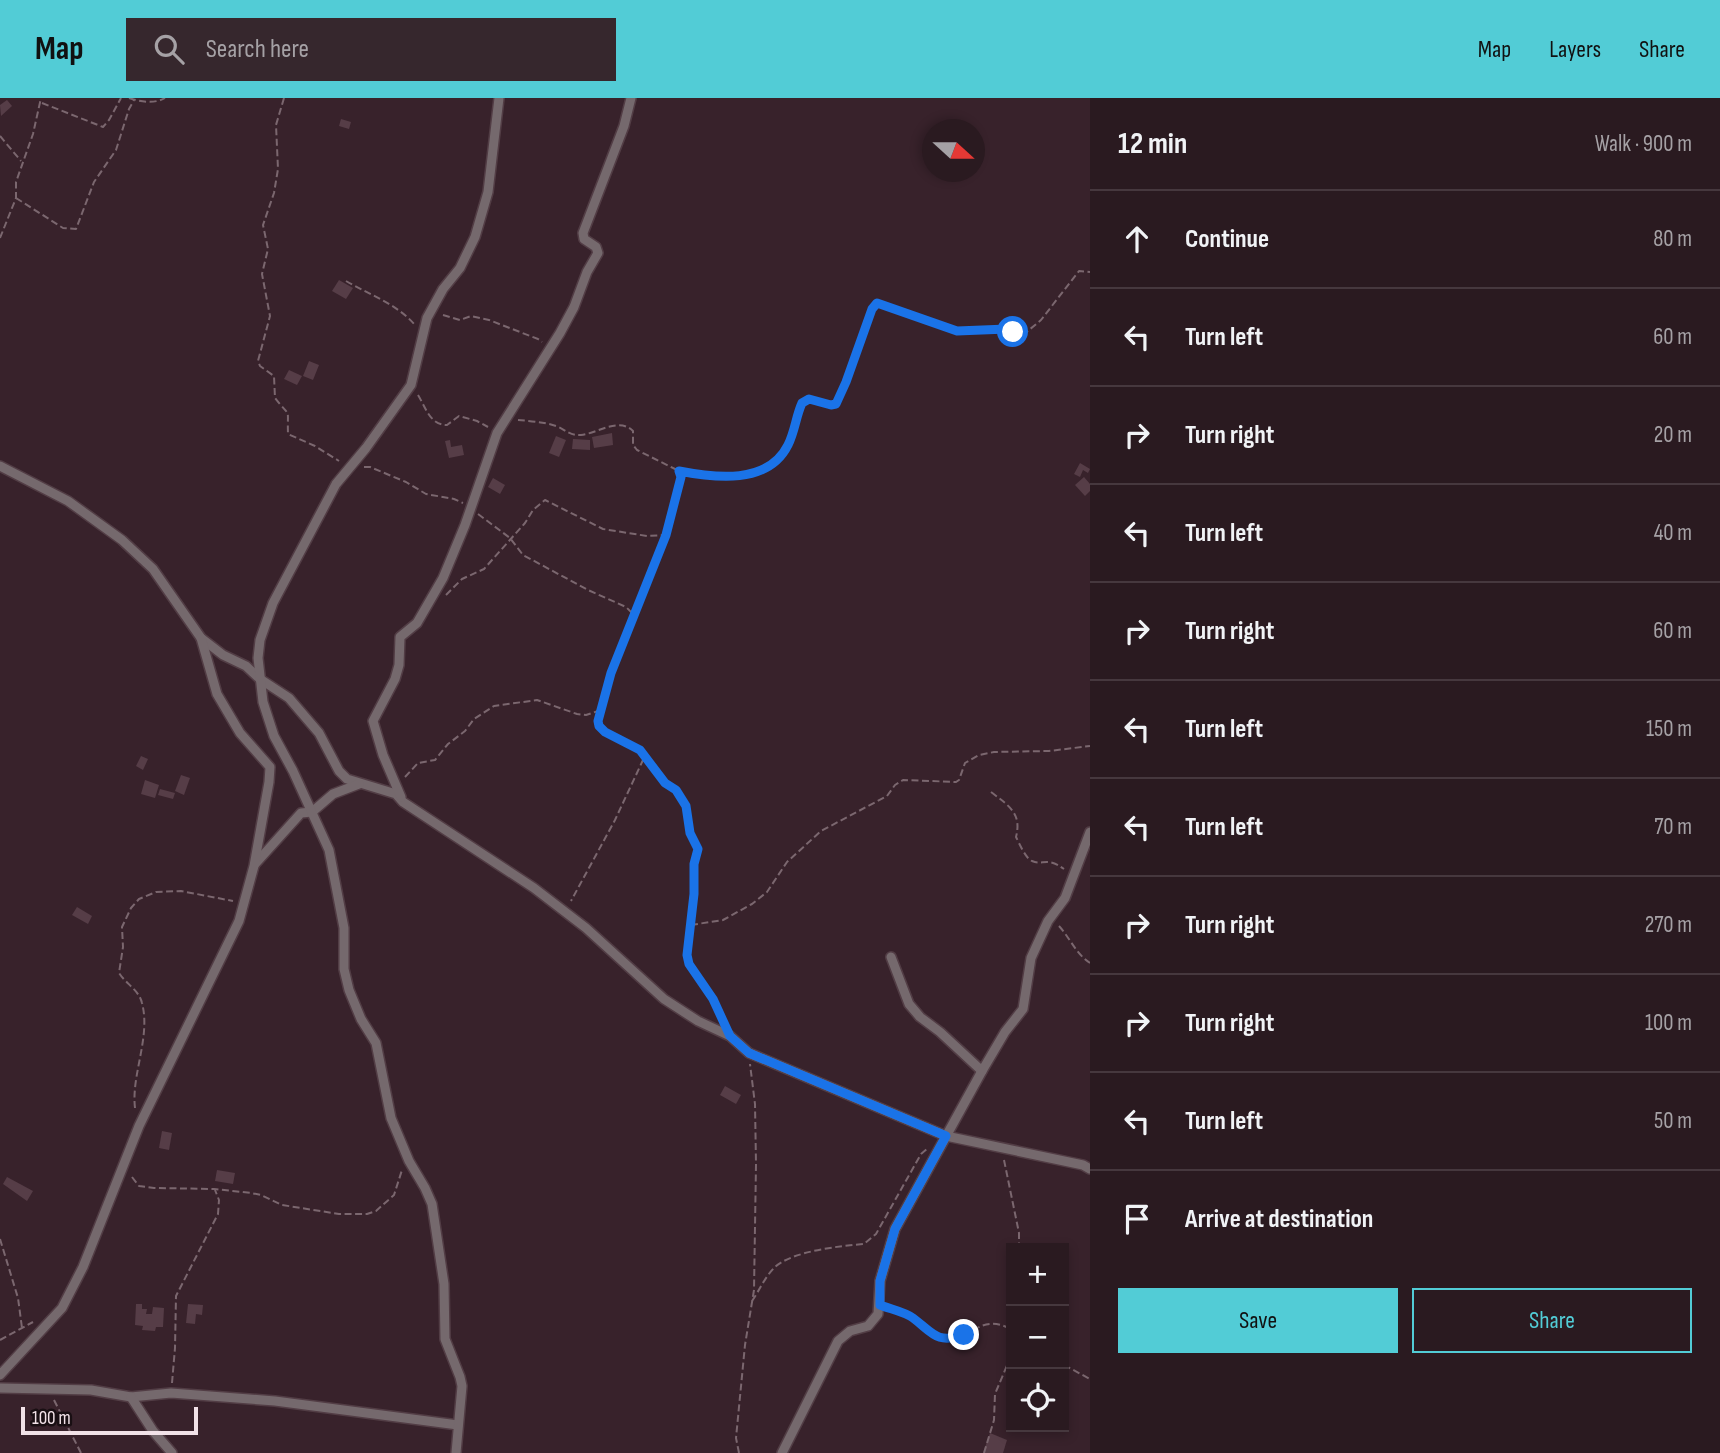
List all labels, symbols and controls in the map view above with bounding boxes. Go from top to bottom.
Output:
search box [126,18,616,81]
text: Map [35,29,84,69]
icon: search [150,30,188,68]
text: Search here [206,34,309,65]
text: Map [1478,35,1511,64]
text: Layers [1549,35,1601,64]
text: Share [1639,35,1685,64]
north arrow [922,119,985,182]
text: 12 min [1118,126,1187,162]
text: Walk · 900 m [1595,130,1692,158]
icon: ahead [1118,220,1156,258]
text: Continue [1185,224,1269,255]
text: 80 m [1653,225,1692,253]
route start [997,316,1028,347]
icon: left [1118,318,1156,356]
text: Turn left [1185,322,1263,353]
text: 60 m [1653,323,1692,351]
icon: right [1118,416,1156,454]
text: Turn right [1185,420,1274,451]
text: 20 m [1654,421,1692,449]
icon: left [1118,514,1156,552]
text: Turn left [1185,518,1263,549]
text: 40 m [1654,519,1692,547]
icon: right [1118,612,1156,650]
text: Turn right [1185,616,1274,647]
text: 60 m [1653,617,1692,645]
icon: left [1118,710,1156,748]
text: Turn left [1185,714,1263,745]
text: 150 m [1646,715,1692,743]
icon: left [1118,808,1156,846]
text: Turn left [1185,812,1263,843]
text: 70 m [1654,813,1692,841]
icon: right [1118,906,1156,944]
text: Turn right [1185,910,1274,941]
text: 270 m [1645,911,1692,939]
icon: right [1118,1004,1156,1042]
text: Turn right [1185,1008,1274,1039]
text: 100 m [1645,1009,1692,1037]
icon: left [1118,1102,1156,1140]
text: Turn left [1185,1106,1263,1137]
text: 50 m [1654,1107,1692,1135]
icon: arrive [1118,1200,1156,1238]
text: Arrive at destination [1185,1204,1373,1235]
map controls [1006,1243,1069,1432]
button: + [1006,1243,1069,1306]
button: Save [1118,1288,1398,1353]
button: Share [1412,1288,1692,1353]
button: − [1006,1306,1069,1369]
route end [948,1319,979,1350]
button: locate [1006,1369,1069,1432]
scale bar [21,1404,198,1436]
text: 100 m [32,1407,71,1430]

